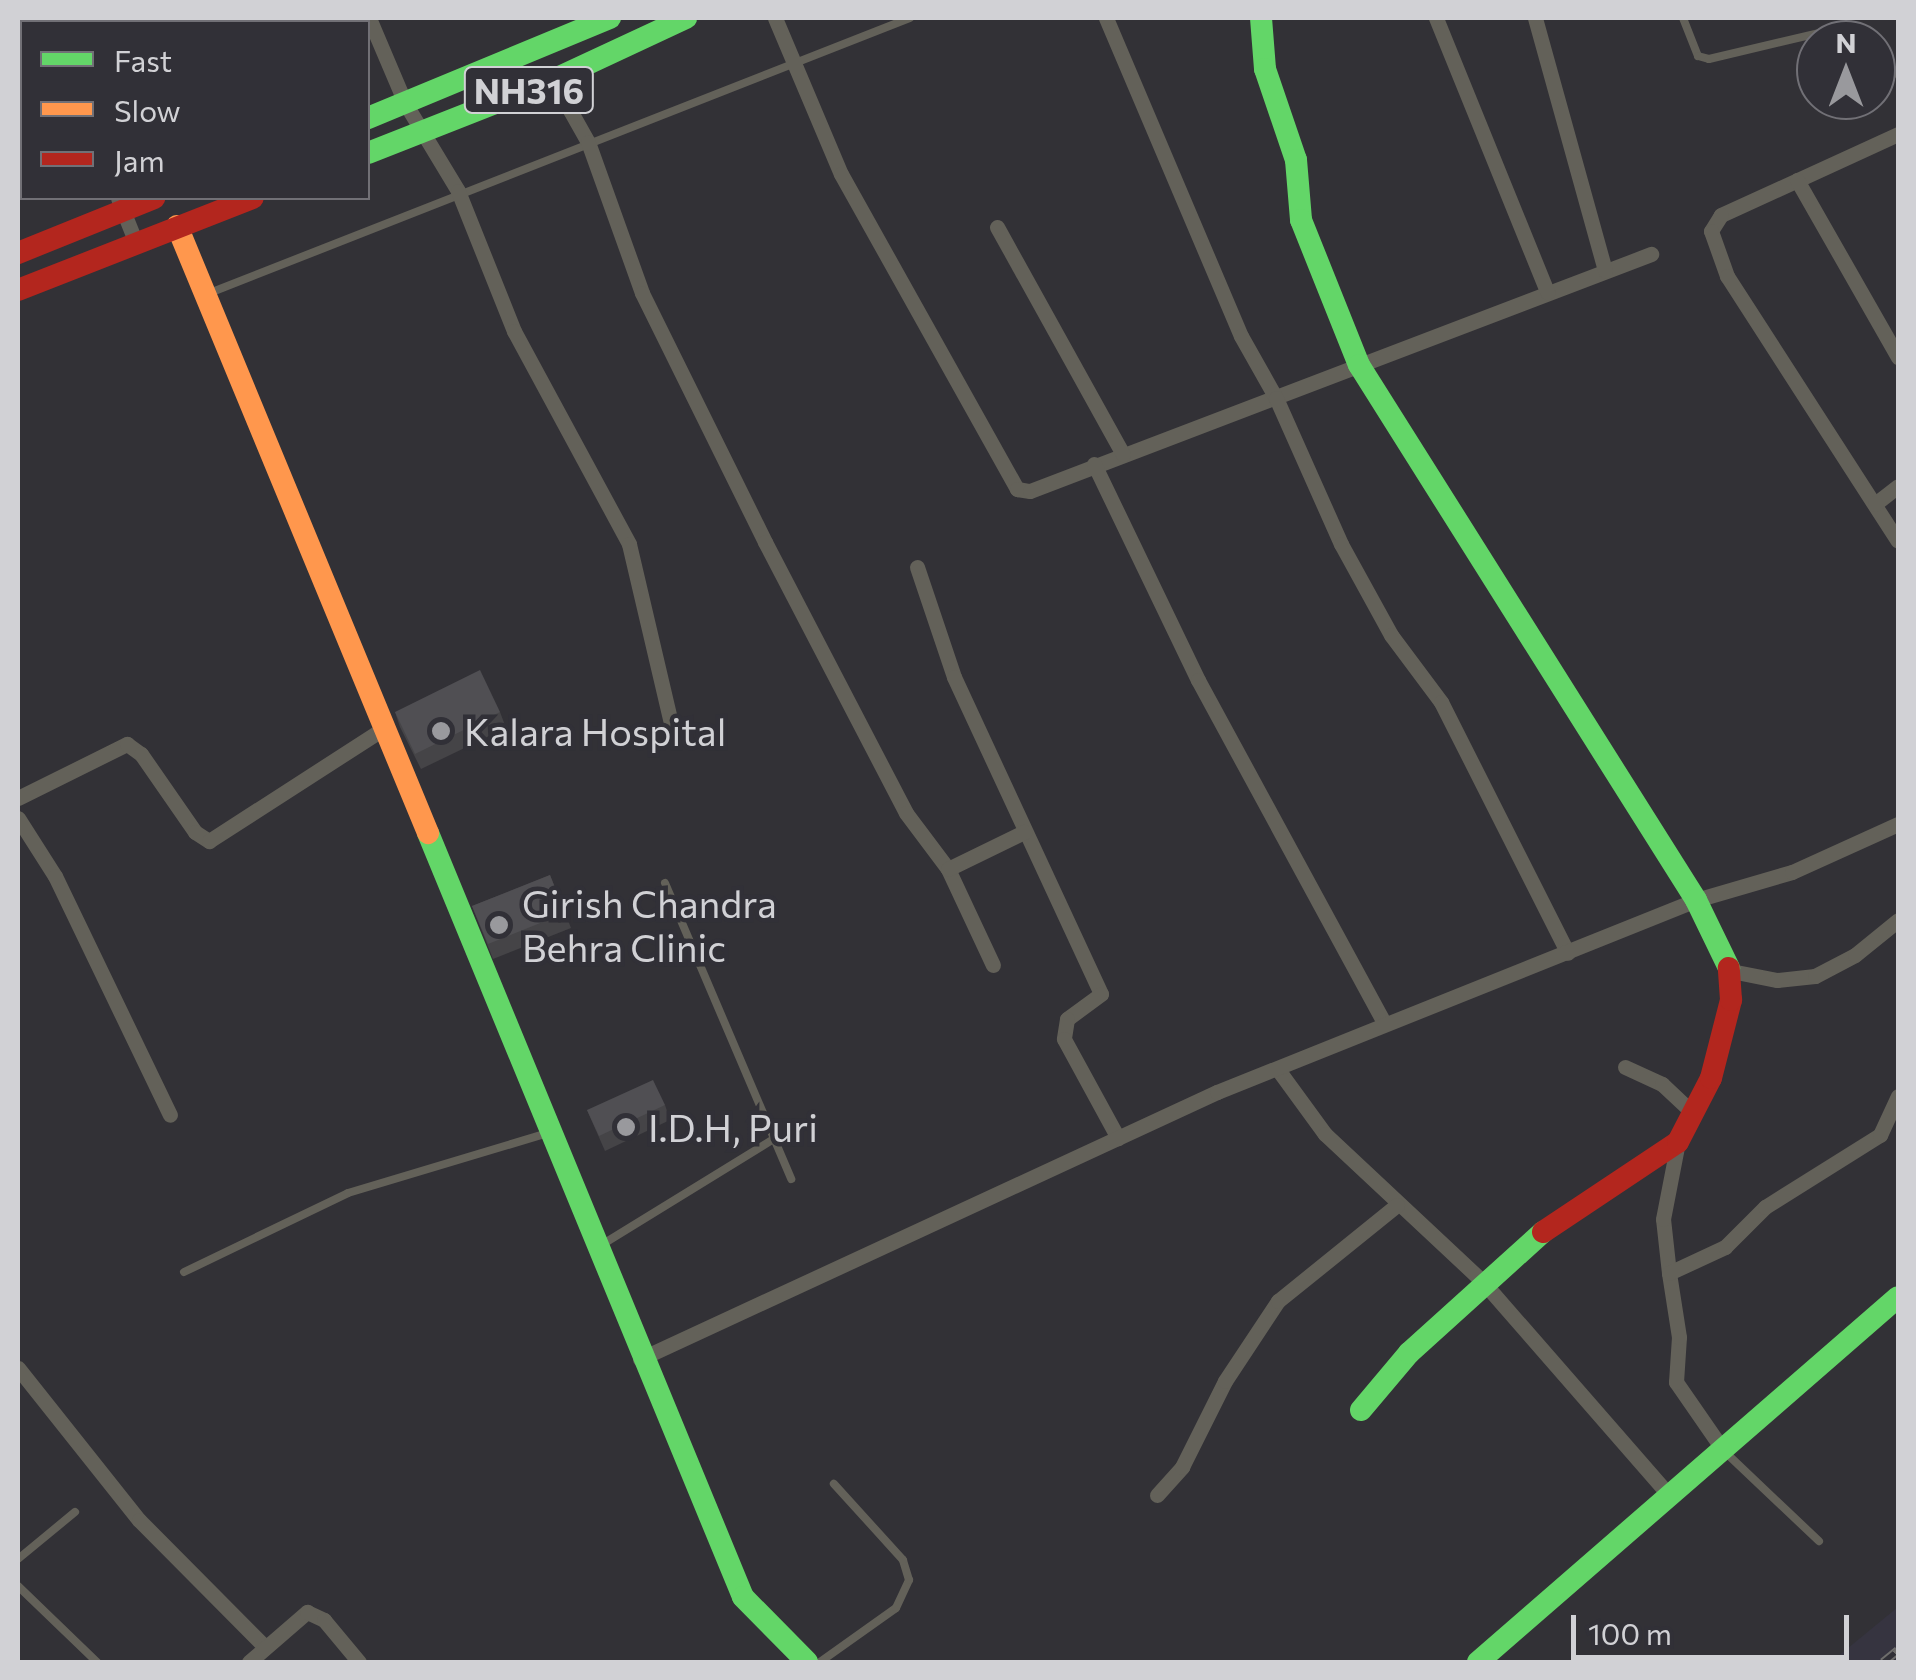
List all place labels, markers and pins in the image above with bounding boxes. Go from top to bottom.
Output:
place label: Kalara Hospital [464,708,726,754]
marker: Kalara Hospital [428,718,454,744]
place label: Girish Chandra Behra Clinic [522,880,777,969]
marker: Girish Chandra Behra Clinic [486,912,512,938]
place label: I.D.H, Puri [648,1104,818,1150]
marker: I.D.H, Puri [613,1114,639,1140]

